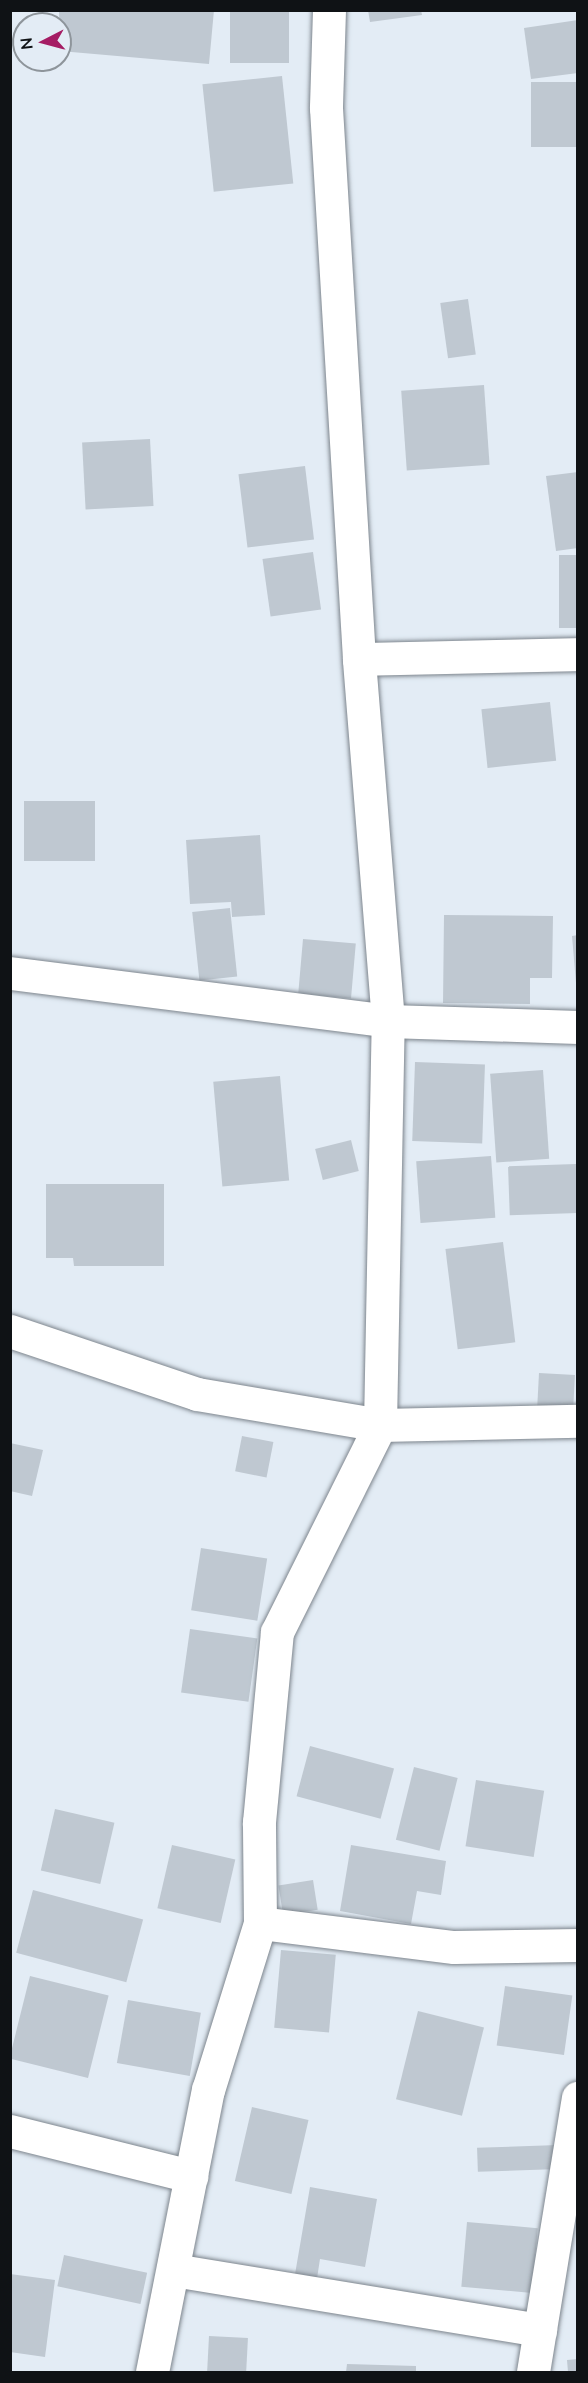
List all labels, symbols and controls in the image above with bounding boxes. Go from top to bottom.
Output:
north arrow [12,12,72,72]
text: N [16,37,37,51]

